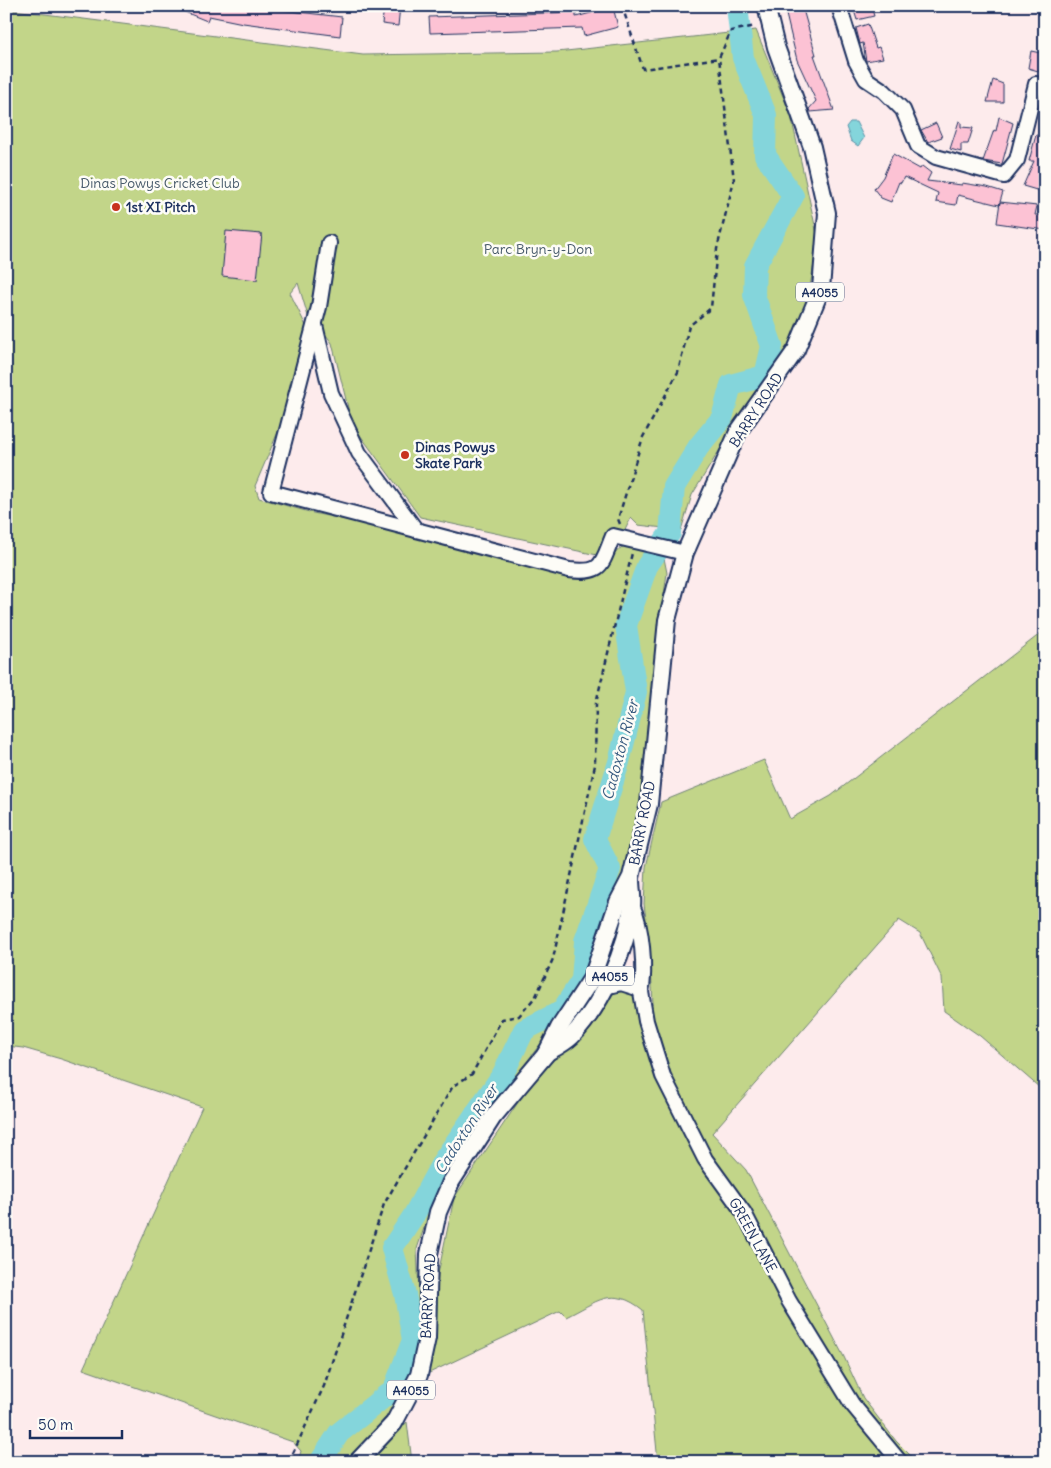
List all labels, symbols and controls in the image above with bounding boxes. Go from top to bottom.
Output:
park label: Dinas Powys Cricket Club [80,174,240,192]
place label: 1st XI Pitch [126,198,196,216]
marker: 1st XI Pitch [110,201,122,213]
park label: Parc Bryn-y-Don [484,240,592,258]
road number: A4055 [796,282,844,302]
street label: BARRY ROAD [725,369,787,451]
place label: Dinas Powys Skate Park [415,438,496,472]
marker: Dinas Powys Skate Park [399,449,411,461]
water label: Cadoxton River [598,696,643,802]
street label: BARRY ROAD [625,779,659,867]
road number: A4055 [586,966,634,986]
water label: Cadoxton River [430,1079,503,1177]
street label: GREEN LANE [725,1194,781,1276]
street label: BARRY ROAD [417,1253,439,1339]
road number: A4055 [387,1380,435,1400]
scale bar [30,1408,122,1440]
text: 50 m [38,1415,73,1434]

